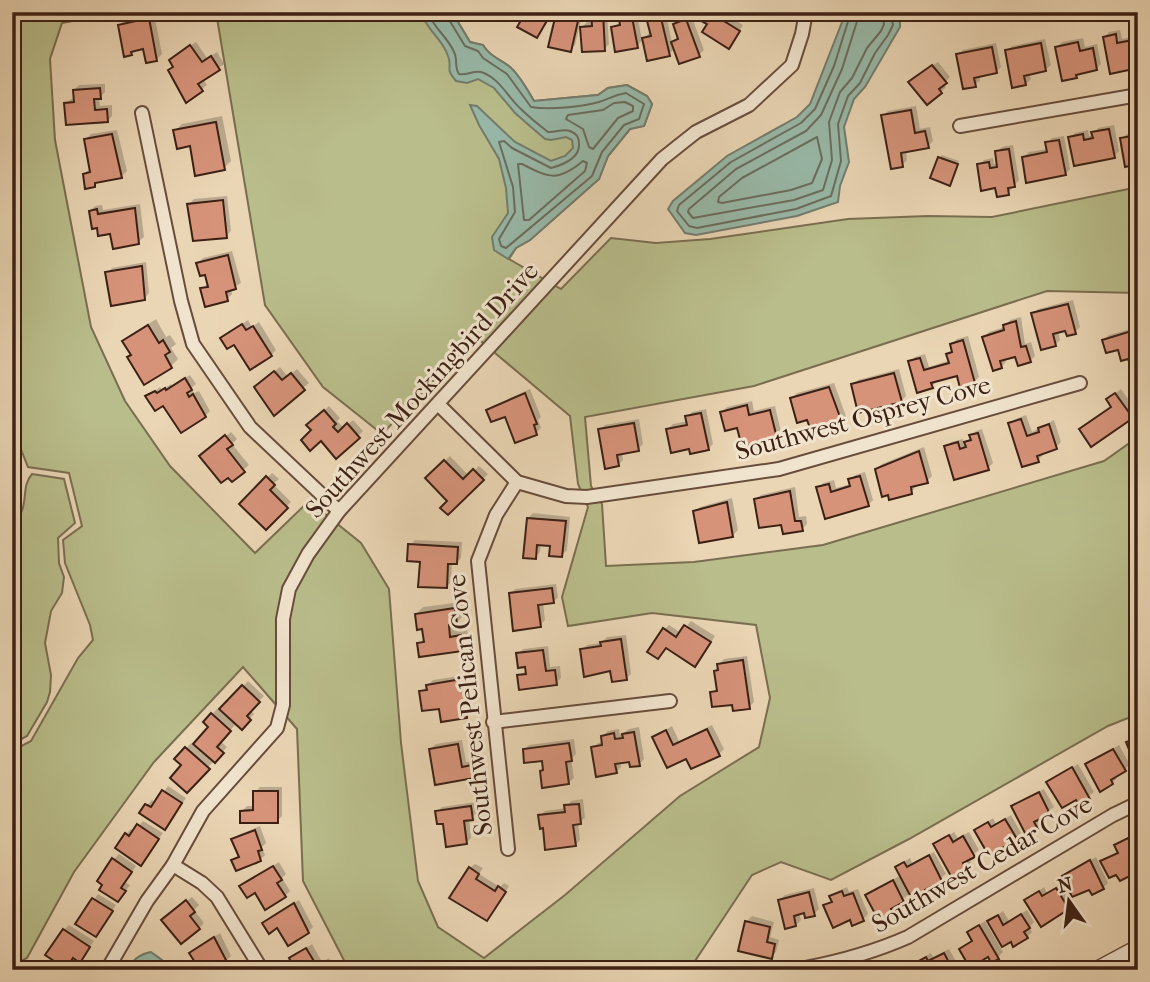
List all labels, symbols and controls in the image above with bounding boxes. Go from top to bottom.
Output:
street label: Southwest Mockingbird Drive [299,256,545,524]
street label: Southwest Osprey Cove [732,369,994,467]
street label: Southwest Pelican Cove [441,573,499,837]
street label: Southwest Cedar Cove [866,788,1098,940]
north arrow [1034,866,1104,936]
text: N [1055,873,1075,898]

